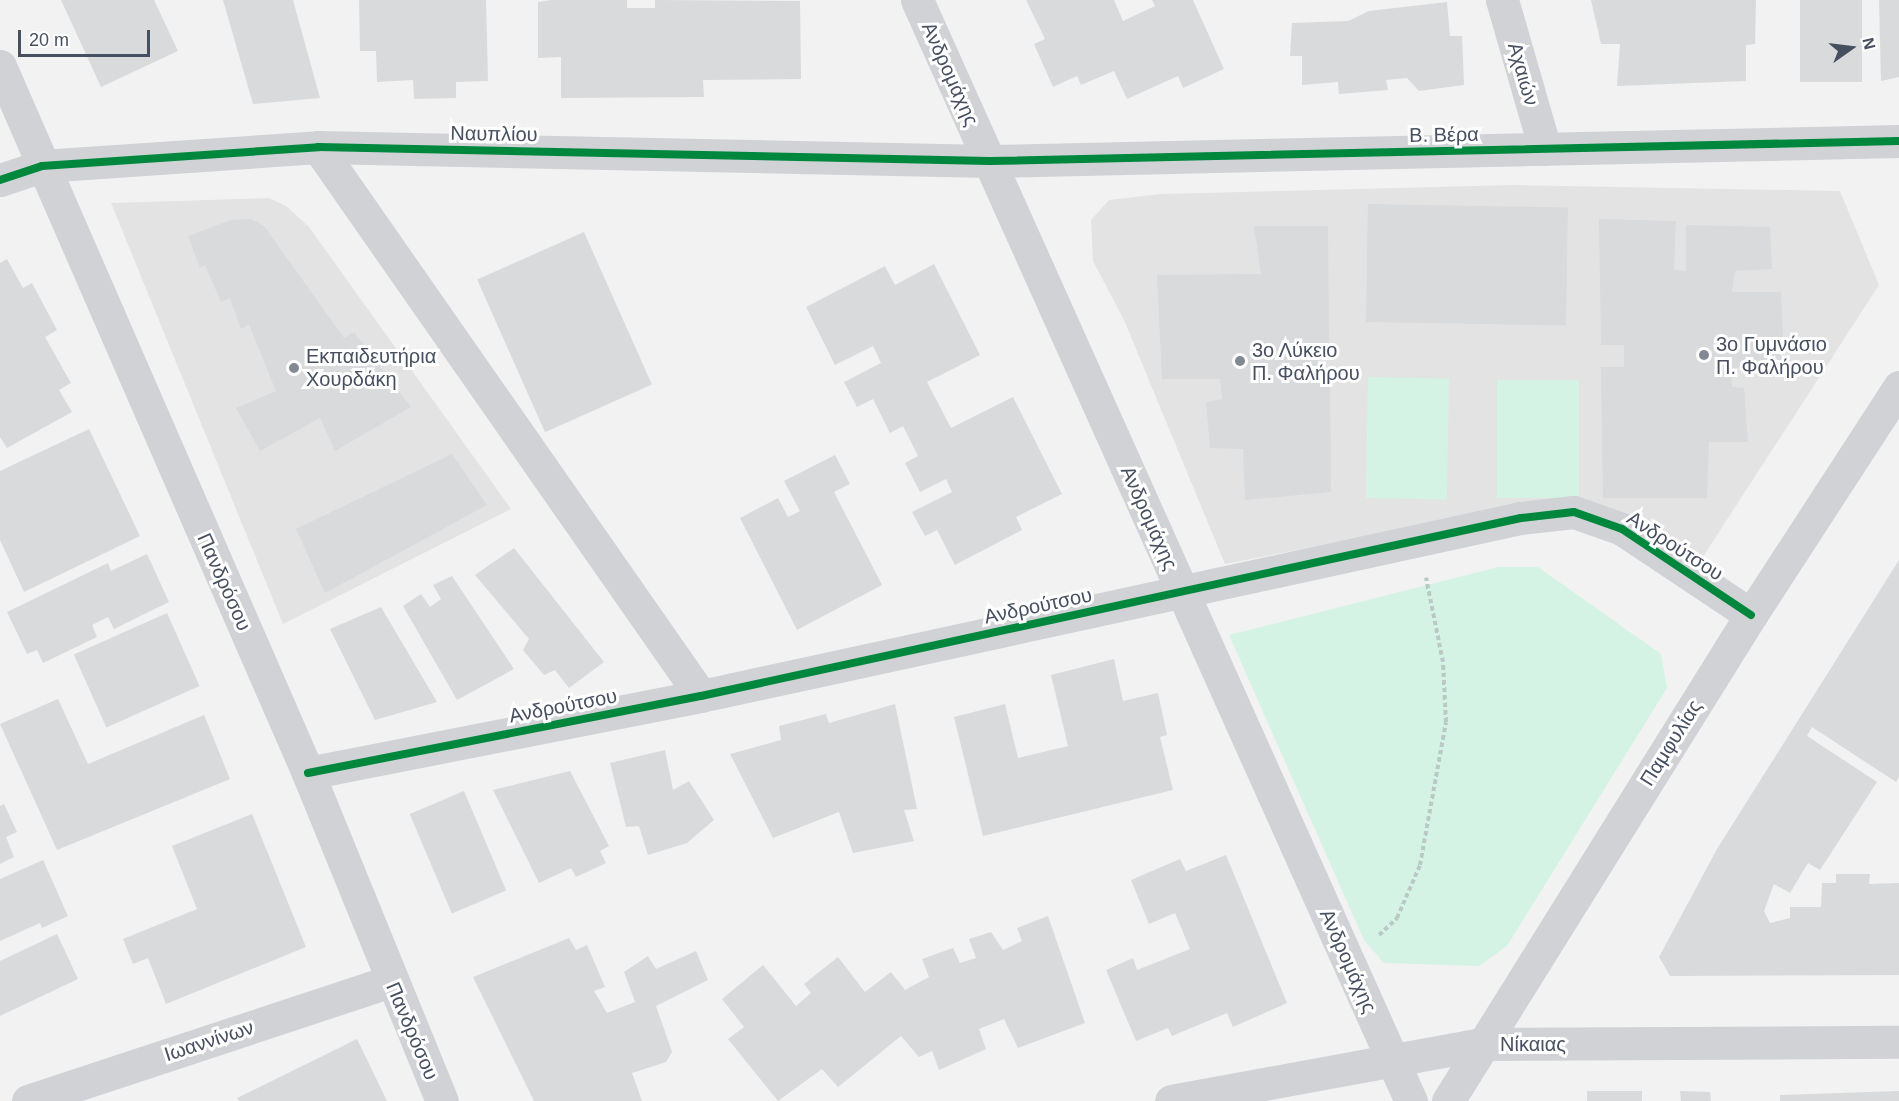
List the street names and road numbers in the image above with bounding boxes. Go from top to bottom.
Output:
street label: Ανδρομάχης [916,18,984,130]
street label: Αχαιών [1503,40,1543,108]
street label: Ναυπλίου [450,121,538,147]
street label: Β. Βέρα [1409,122,1479,148]
street label: Ανδρομάχης [1115,462,1183,574]
street label: Ανδρούτσου [1623,506,1727,586]
street label: Πανδρόσου [192,530,256,634]
street label: Ανδρούτσου [982,583,1094,629]
street label: Ανδρούτσου [507,684,619,728]
street label: Παμφυλίας [1635,695,1707,791]
street label: Ανδρομάχης [1314,905,1382,1017]
street label: Πανδρόσου [381,978,443,1084]
street label: Ιωαννίνων [161,1015,257,1067]
street label: Νίκαιας [1500,1032,1566,1056]

